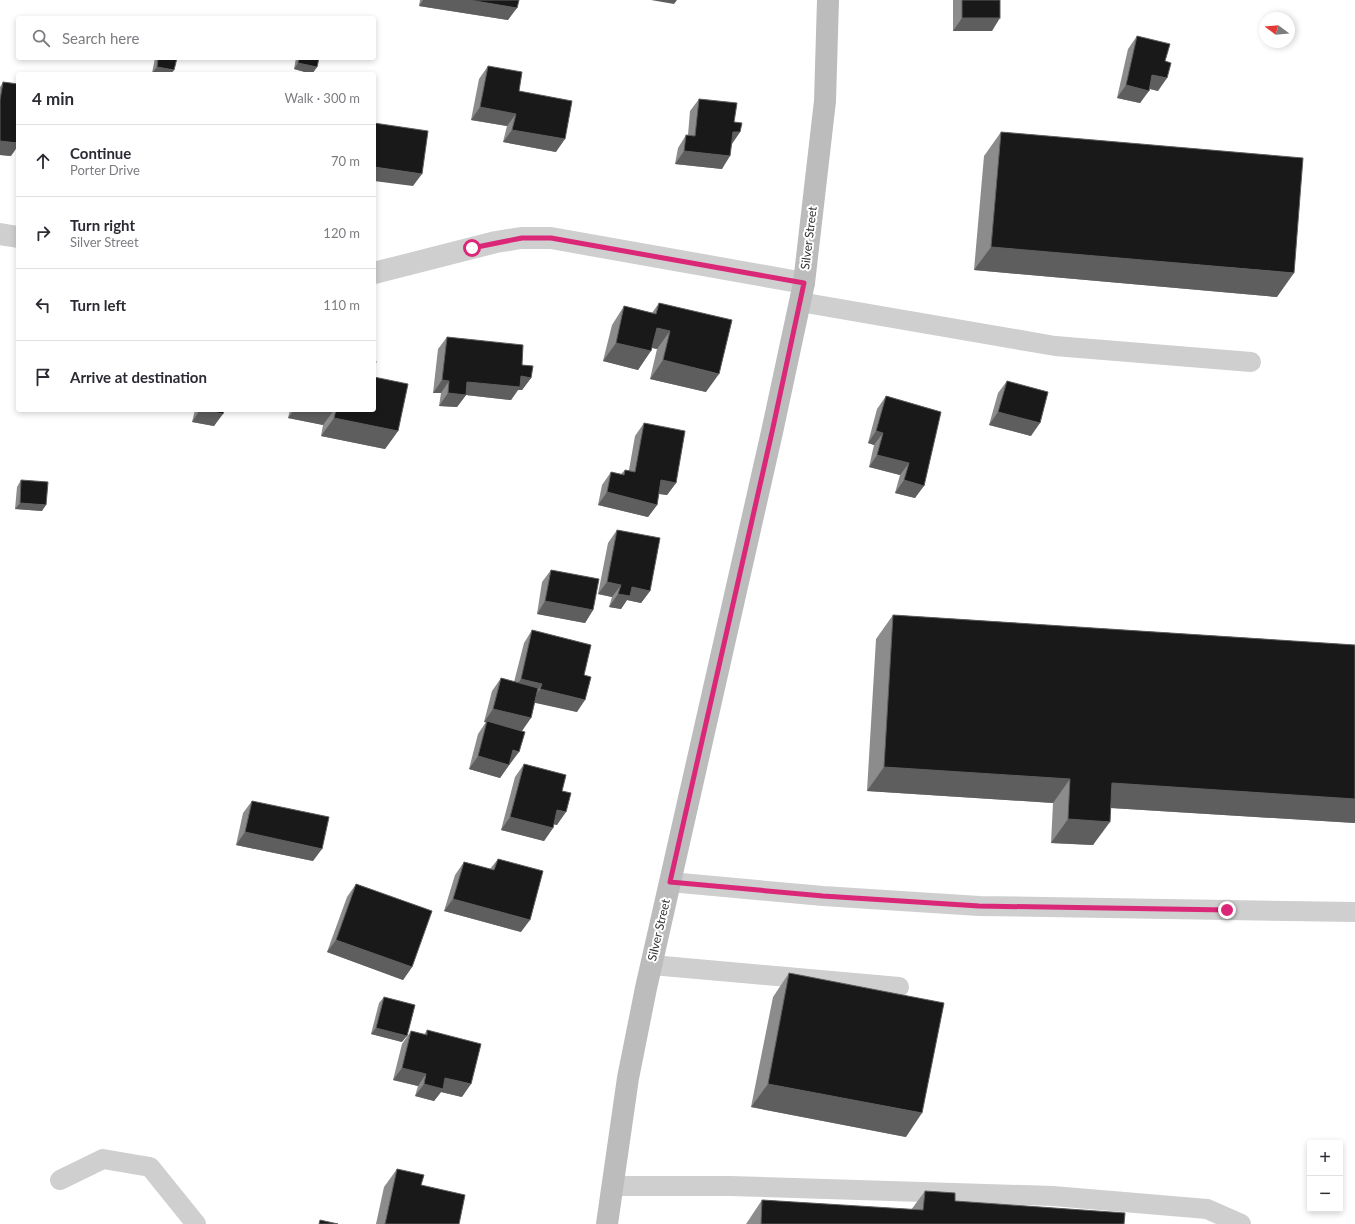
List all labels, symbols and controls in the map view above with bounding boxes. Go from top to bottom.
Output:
north arrow [1259,12,1295,48]
search box [16,16,376,60]
icon: search [30,27,52,49]
text: Search here [62,29,139,47]
text: 4 min [32,88,74,109]
text: Walk · 300 m [284,90,360,106]
text: Continue [70,144,131,162]
icon: ahead [32,150,54,172]
text: 70 m [331,153,360,169]
text: Porter Drive [70,162,140,178]
street label: Silver Street [797,205,820,270]
text: Turn right [70,216,135,234]
icon: right [32,222,54,244]
text: 120 m [323,225,360,241]
text: Silver Street [70,234,139,250]
route start [463,239,481,257]
icon: left [32,294,54,316]
text: Turn left [70,296,126,314]
text: 110 m [323,297,360,313]
icon: arrive [32,366,54,388]
text: Arrive at destination [70,368,207,386]
street label: Silver Street [644,897,673,962]
route end [1218,901,1236,919]
map controls [1307,1140,1343,1212]
button: + [1307,1140,1343,1176]
button: − [1307,1176,1343,1212]

